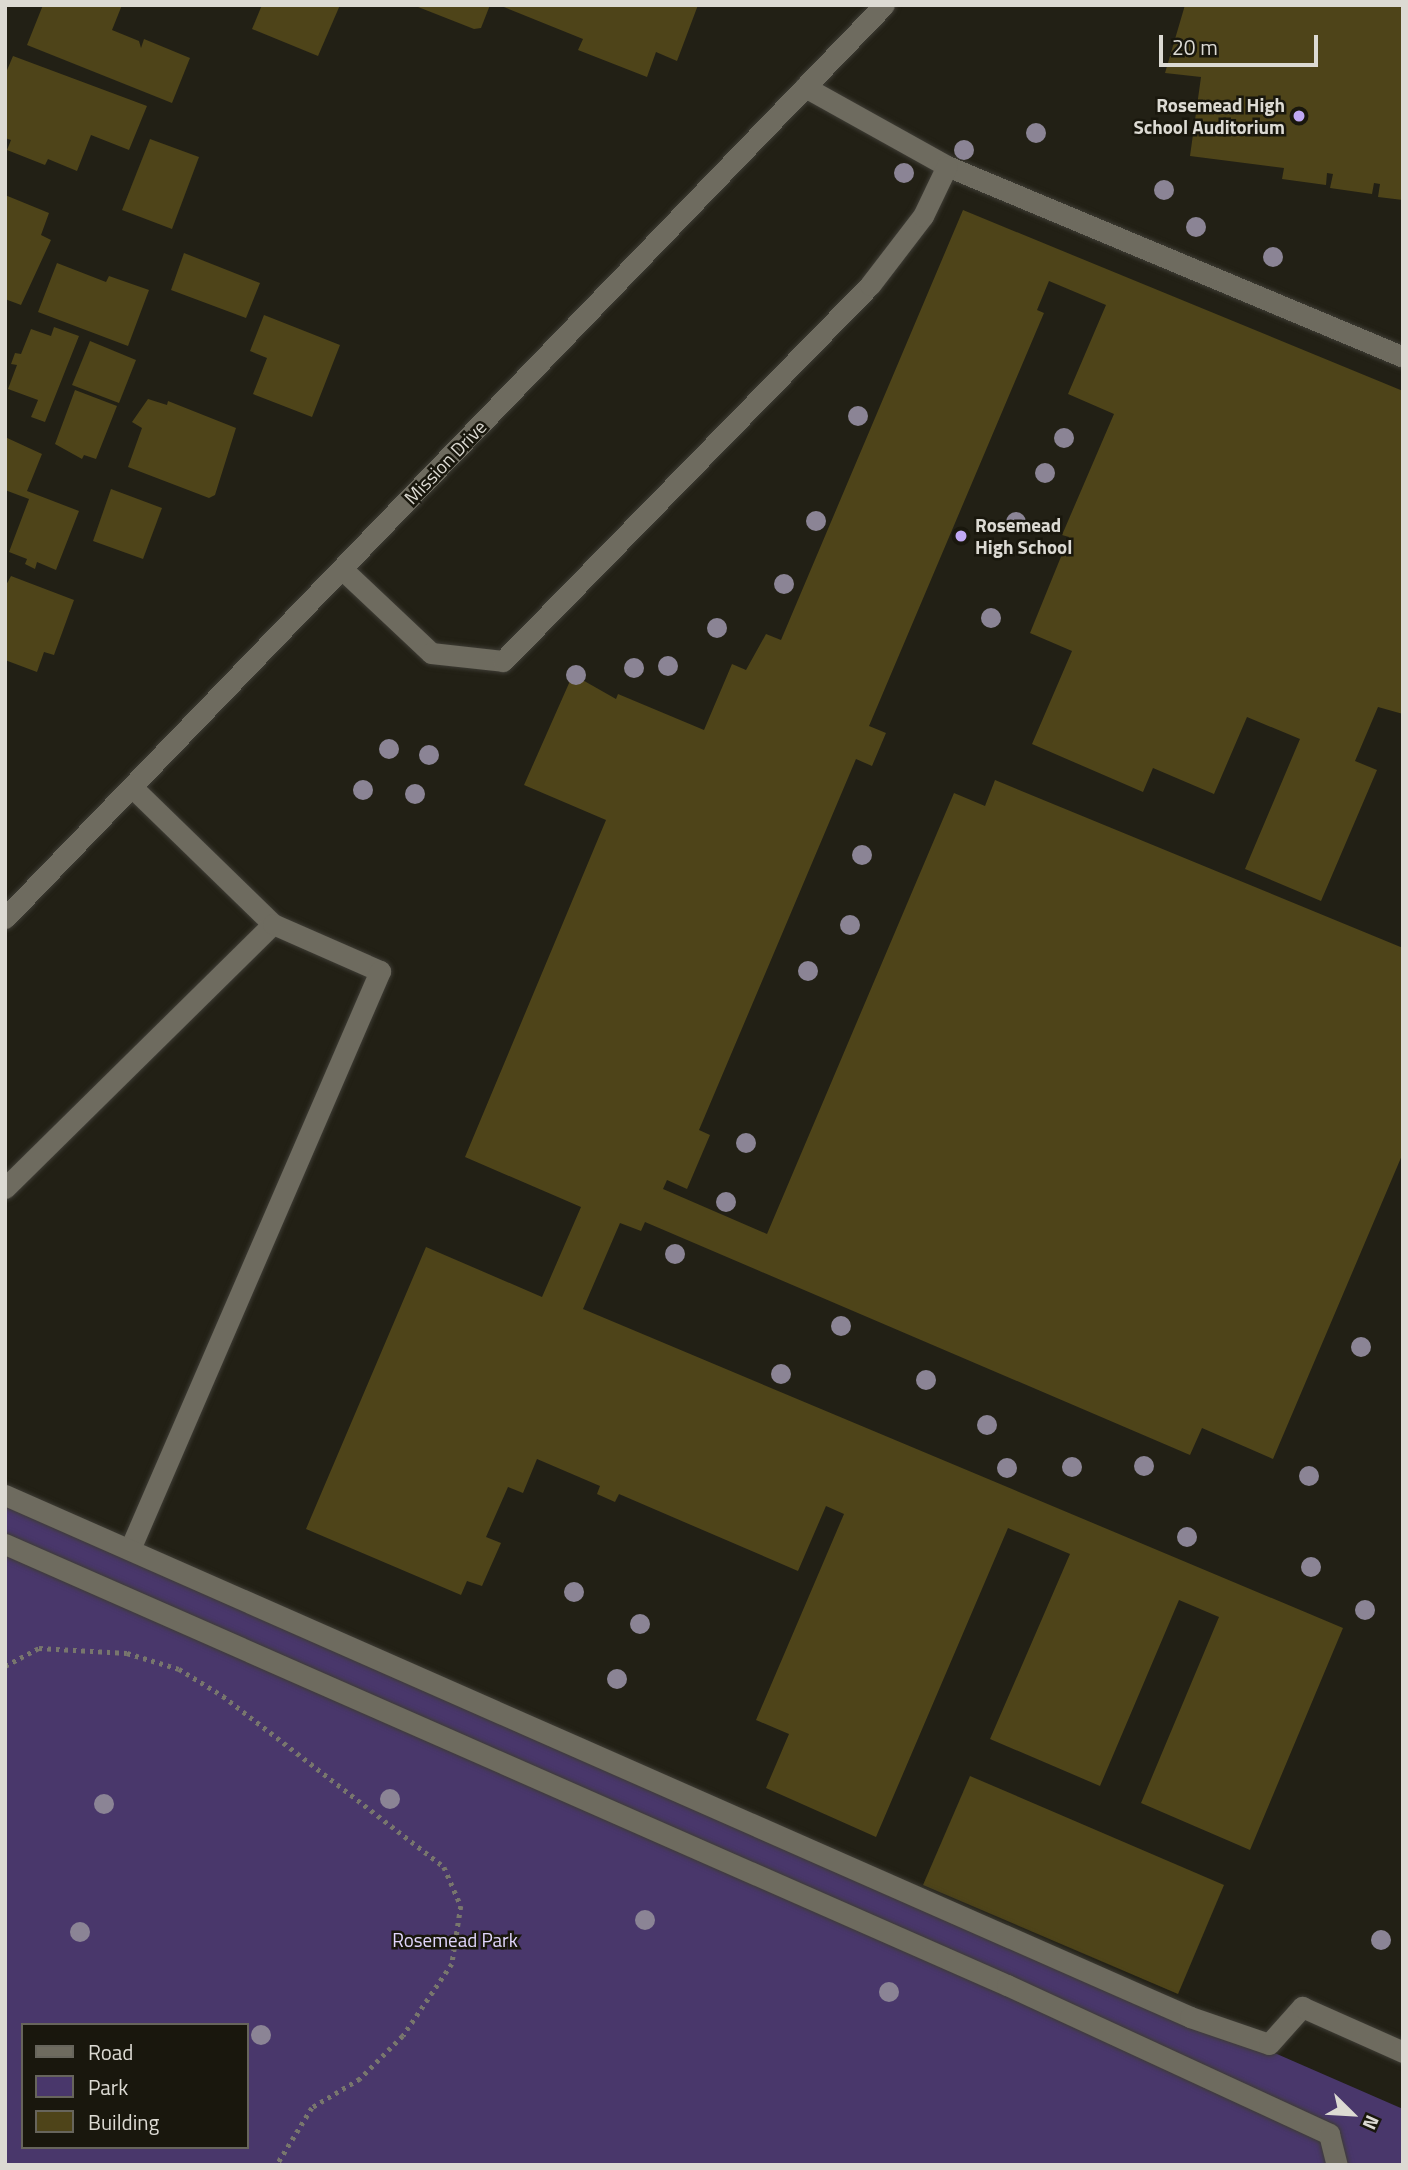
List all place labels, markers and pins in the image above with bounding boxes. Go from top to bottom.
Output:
place label: Rosemead High School Auditorium [1133,94,1285,138]
marker: Rosemead High School Auditorium [1291,108,1307,124]
place label: Rosemead High School [975,514,1072,558]
marker: Rosemead High School [953,528,969,544]

